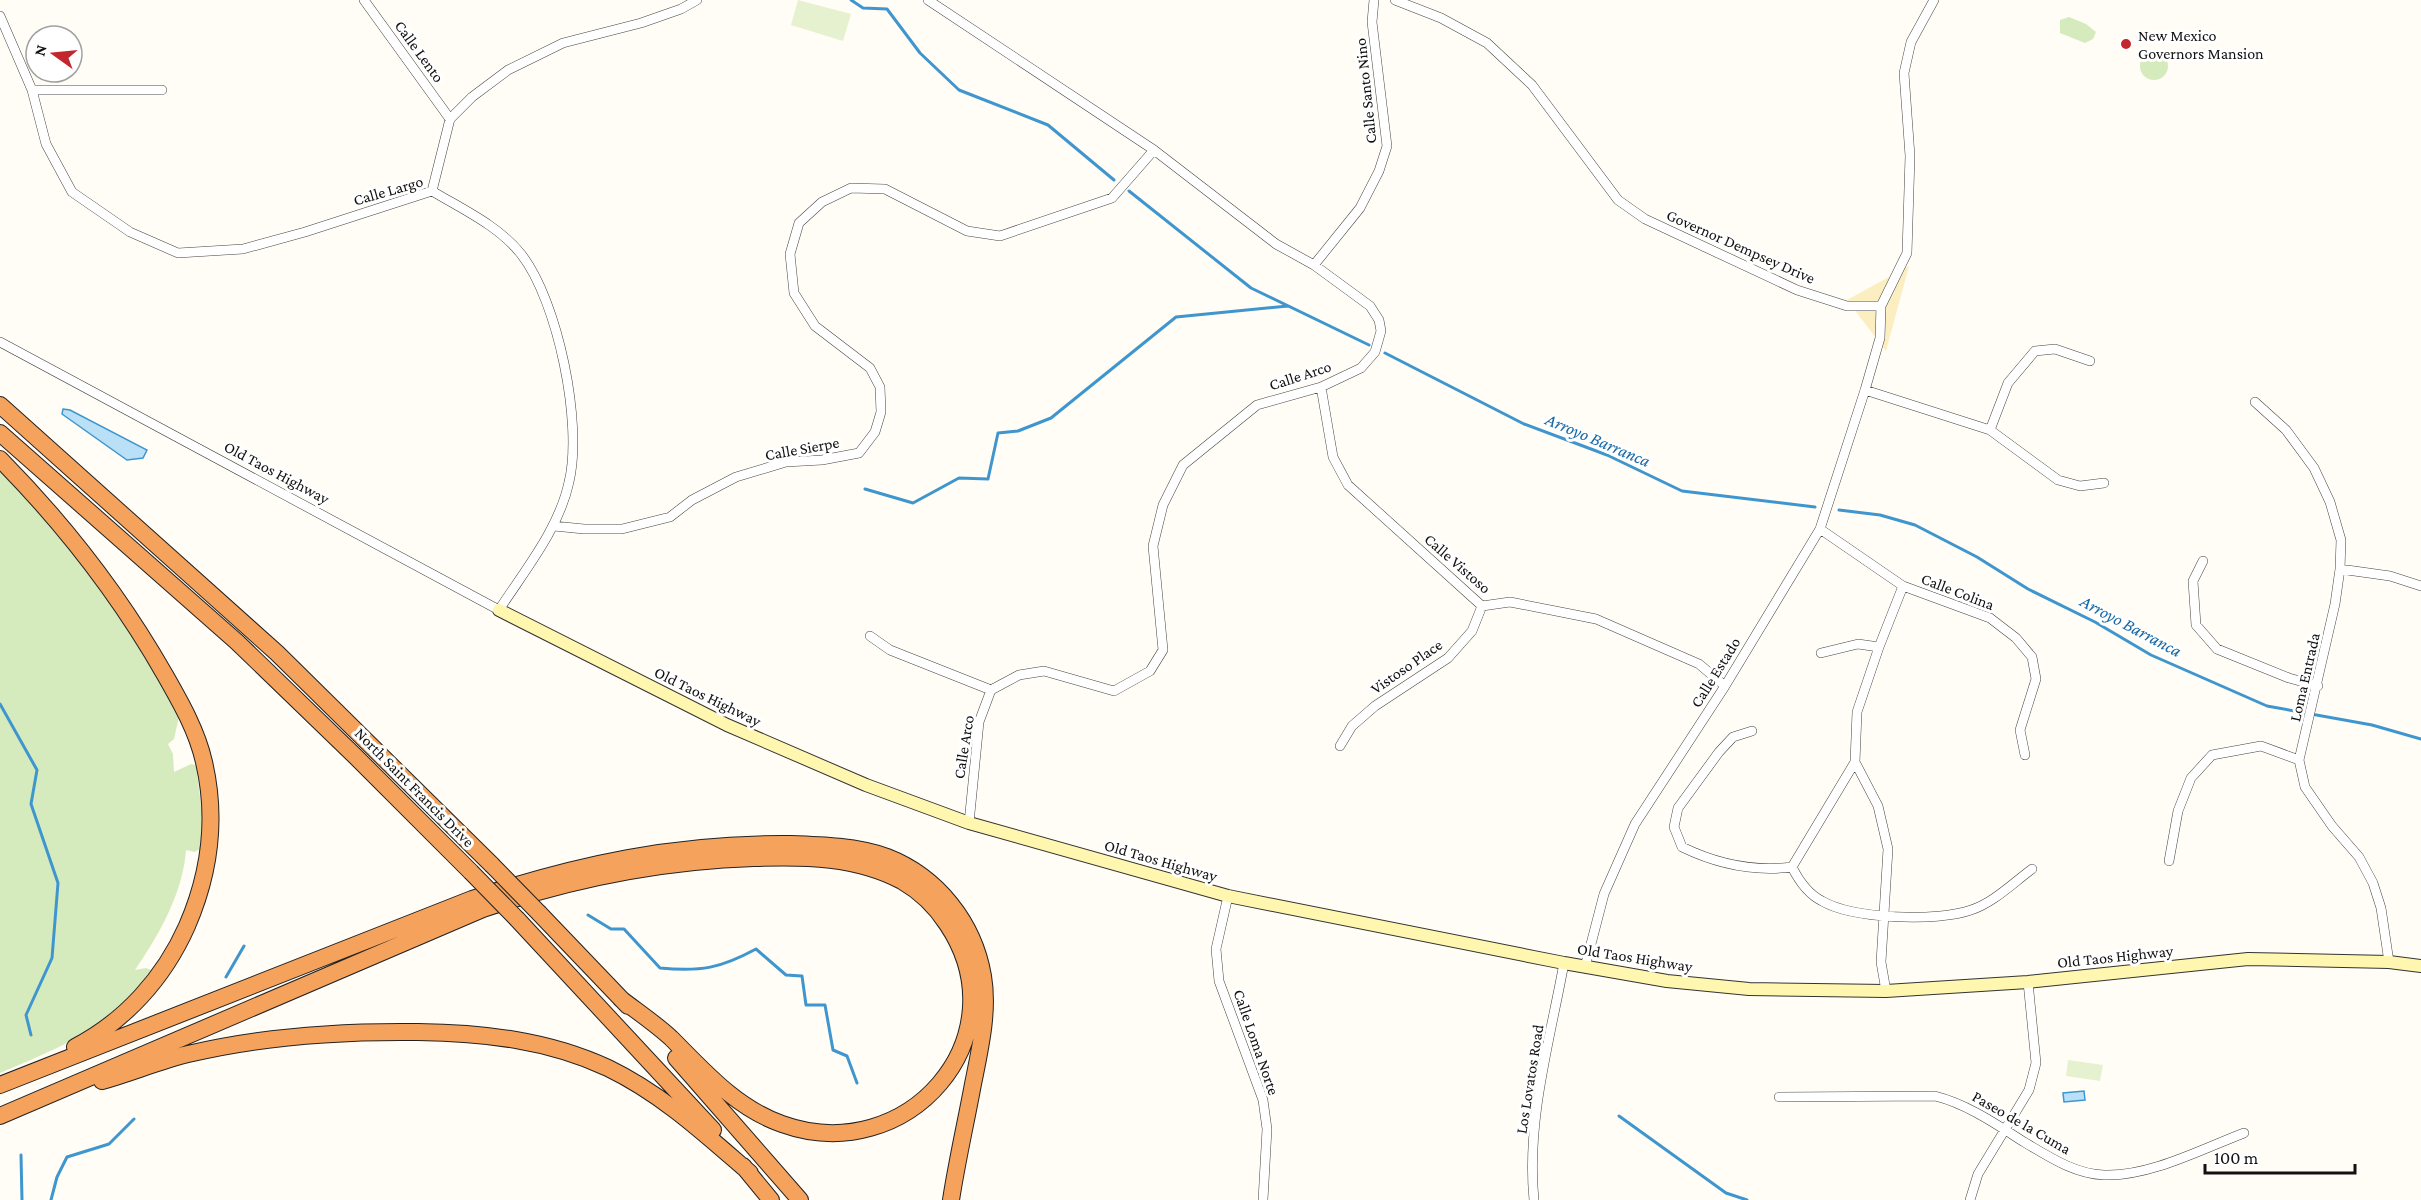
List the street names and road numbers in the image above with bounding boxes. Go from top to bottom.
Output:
street label: Calle Lento [392,17,448,85]
street label: Calle Santo Nino [1351,37,1379,145]
street label: Calle Largo [351,172,425,209]
street label: Governor Dempsey Drive [1664,206,1818,288]
street label: Calle Arco [1267,357,1333,393]
street label: Calle Sierpe [764,434,841,464]
street label: Old Taos Highway [221,438,333,508]
street label: Calle Vistoso [1421,530,1494,597]
street label: Calle Colina [1919,570,1997,613]
street label: Loma Entrada [2286,631,2323,723]
street label: Calle Estado [1687,634,1744,710]
street label: Vistoso Place [1367,636,1445,697]
street label: Old Taos Highway [651,663,764,731]
street label: Calle Arco [950,714,977,780]
street label: North Saint Francis Drive [352,724,478,850]
street label: Old Taos Highway [1102,836,1220,886]
street label: Old Taos Highway [1576,940,1694,976]
street label: Old Taos Highway [2056,942,2175,972]
street label: Calle Loma Norte [1230,987,1283,1097]
street label: Los Lovatos Road [1512,1023,1547,1135]
street label: Paseo de la Cuma [1970,1087,2074,1158]

